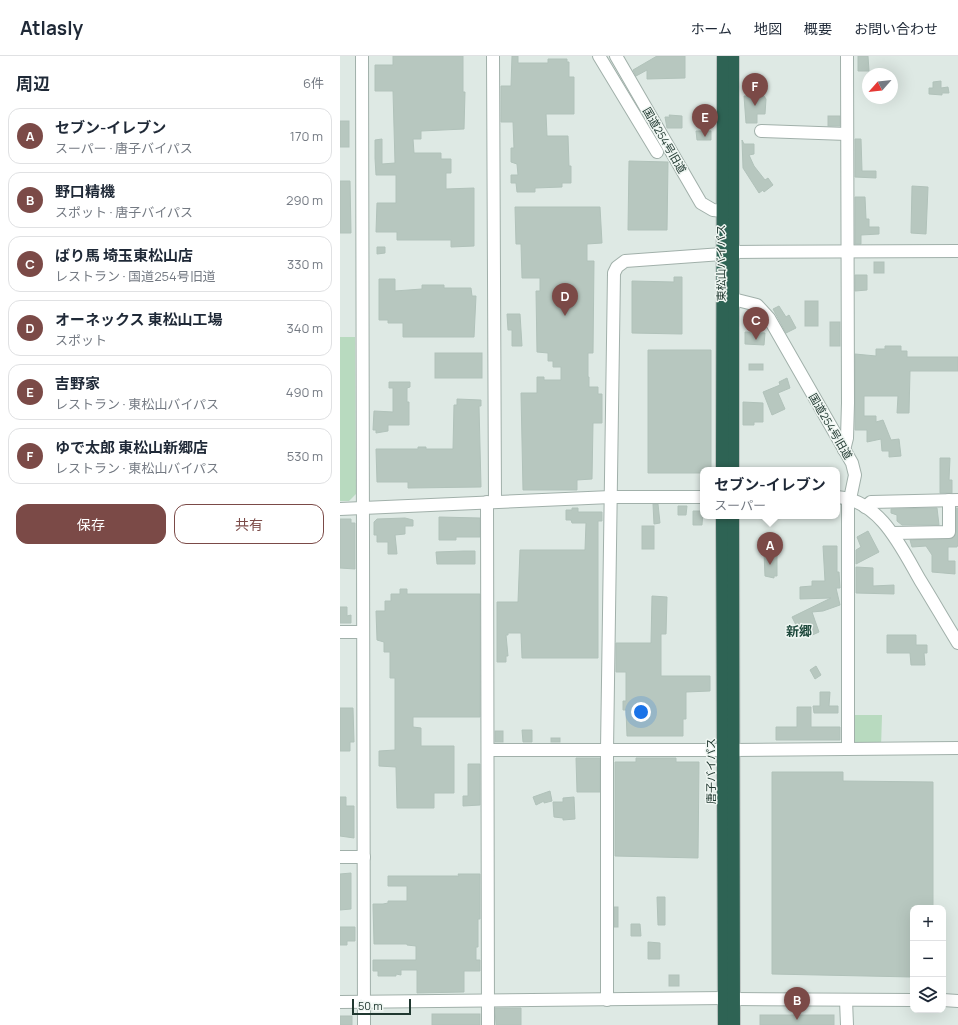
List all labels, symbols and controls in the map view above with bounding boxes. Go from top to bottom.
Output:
text: Atlasly [20,15,83,41]
text: ホーム [690,19,732,38]
text: 地図 [754,19,782,38]
text: 概要 [804,19,832,38]
text: お問い合わせ [854,19,938,38]
north arrow [862,68,898,104]
text: 周辺 [16,72,50,95]
pin: F [742,73,768,106]
text: 6件 [303,74,324,92]
street label: 国道254号旧道 [640,104,690,176]
pin: E [692,104,718,137]
text: セブン-イレブン [55,117,166,138]
text: A [26,127,34,145]
text: 170 m [290,127,323,145]
text: スーパー · 唐子バイパス [55,139,193,157]
text: 野口精機 [55,181,115,202]
text: B [26,191,34,209]
text: 290 m [286,191,323,209]
text: スポット · 唐子バイパス [55,203,193,221]
street label: 東松山バイパス [713,225,728,301]
text: ばり馬 埼玉東松山店 [55,245,193,266]
text: C [25,255,35,273]
text: 330 m [287,255,323,273]
text: レストラン · 国道254号旧道 [55,267,216,285]
pin: D [552,283,578,316]
pin: C [743,307,769,340]
text: オーネックス 東松山工場 [55,309,223,330]
text: D [25,319,35,337]
text: 340 m [287,319,323,337]
text: スポット [55,331,107,349]
text: 吉野家 [55,373,100,394]
text: E [26,383,34,401]
text: 490 m [286,383,323,401]
street label: 国道254号旧道 [806,390,856,462]
text: レストラン · 東松山バイパス [55,395,219,413]
text: ゆで太郎 東松山新郷店 [55,437,208,458]
text: F [27,447,33,465]
text: 530 m [287,447,323,465]
text: レストラン · 東松山バイパス [55,459,219,477]
popup [700,467,840,519]
text: セブン-イレブン [714,474,826,495]
text: スーパー [714,496,766,514]
button: 保存 [16,504,166,544]
button: 共有 [174,504,324,544]
pin: A [757,532,783,565]
district label: 新郷 [786,622,812,640]
your location [631,702,651,722]
street label: 唐子バイパス [703,738,718,804]
map controls [910,905,946,1013]
button: + [910,905,946,941]
button: − [910,941,946,977]
button: layers [910,977,946,1013]
pin: B [784,987,810,1020]
scale bar [352,997,411,1016]
text: 50 m [358,998,383,1013]

